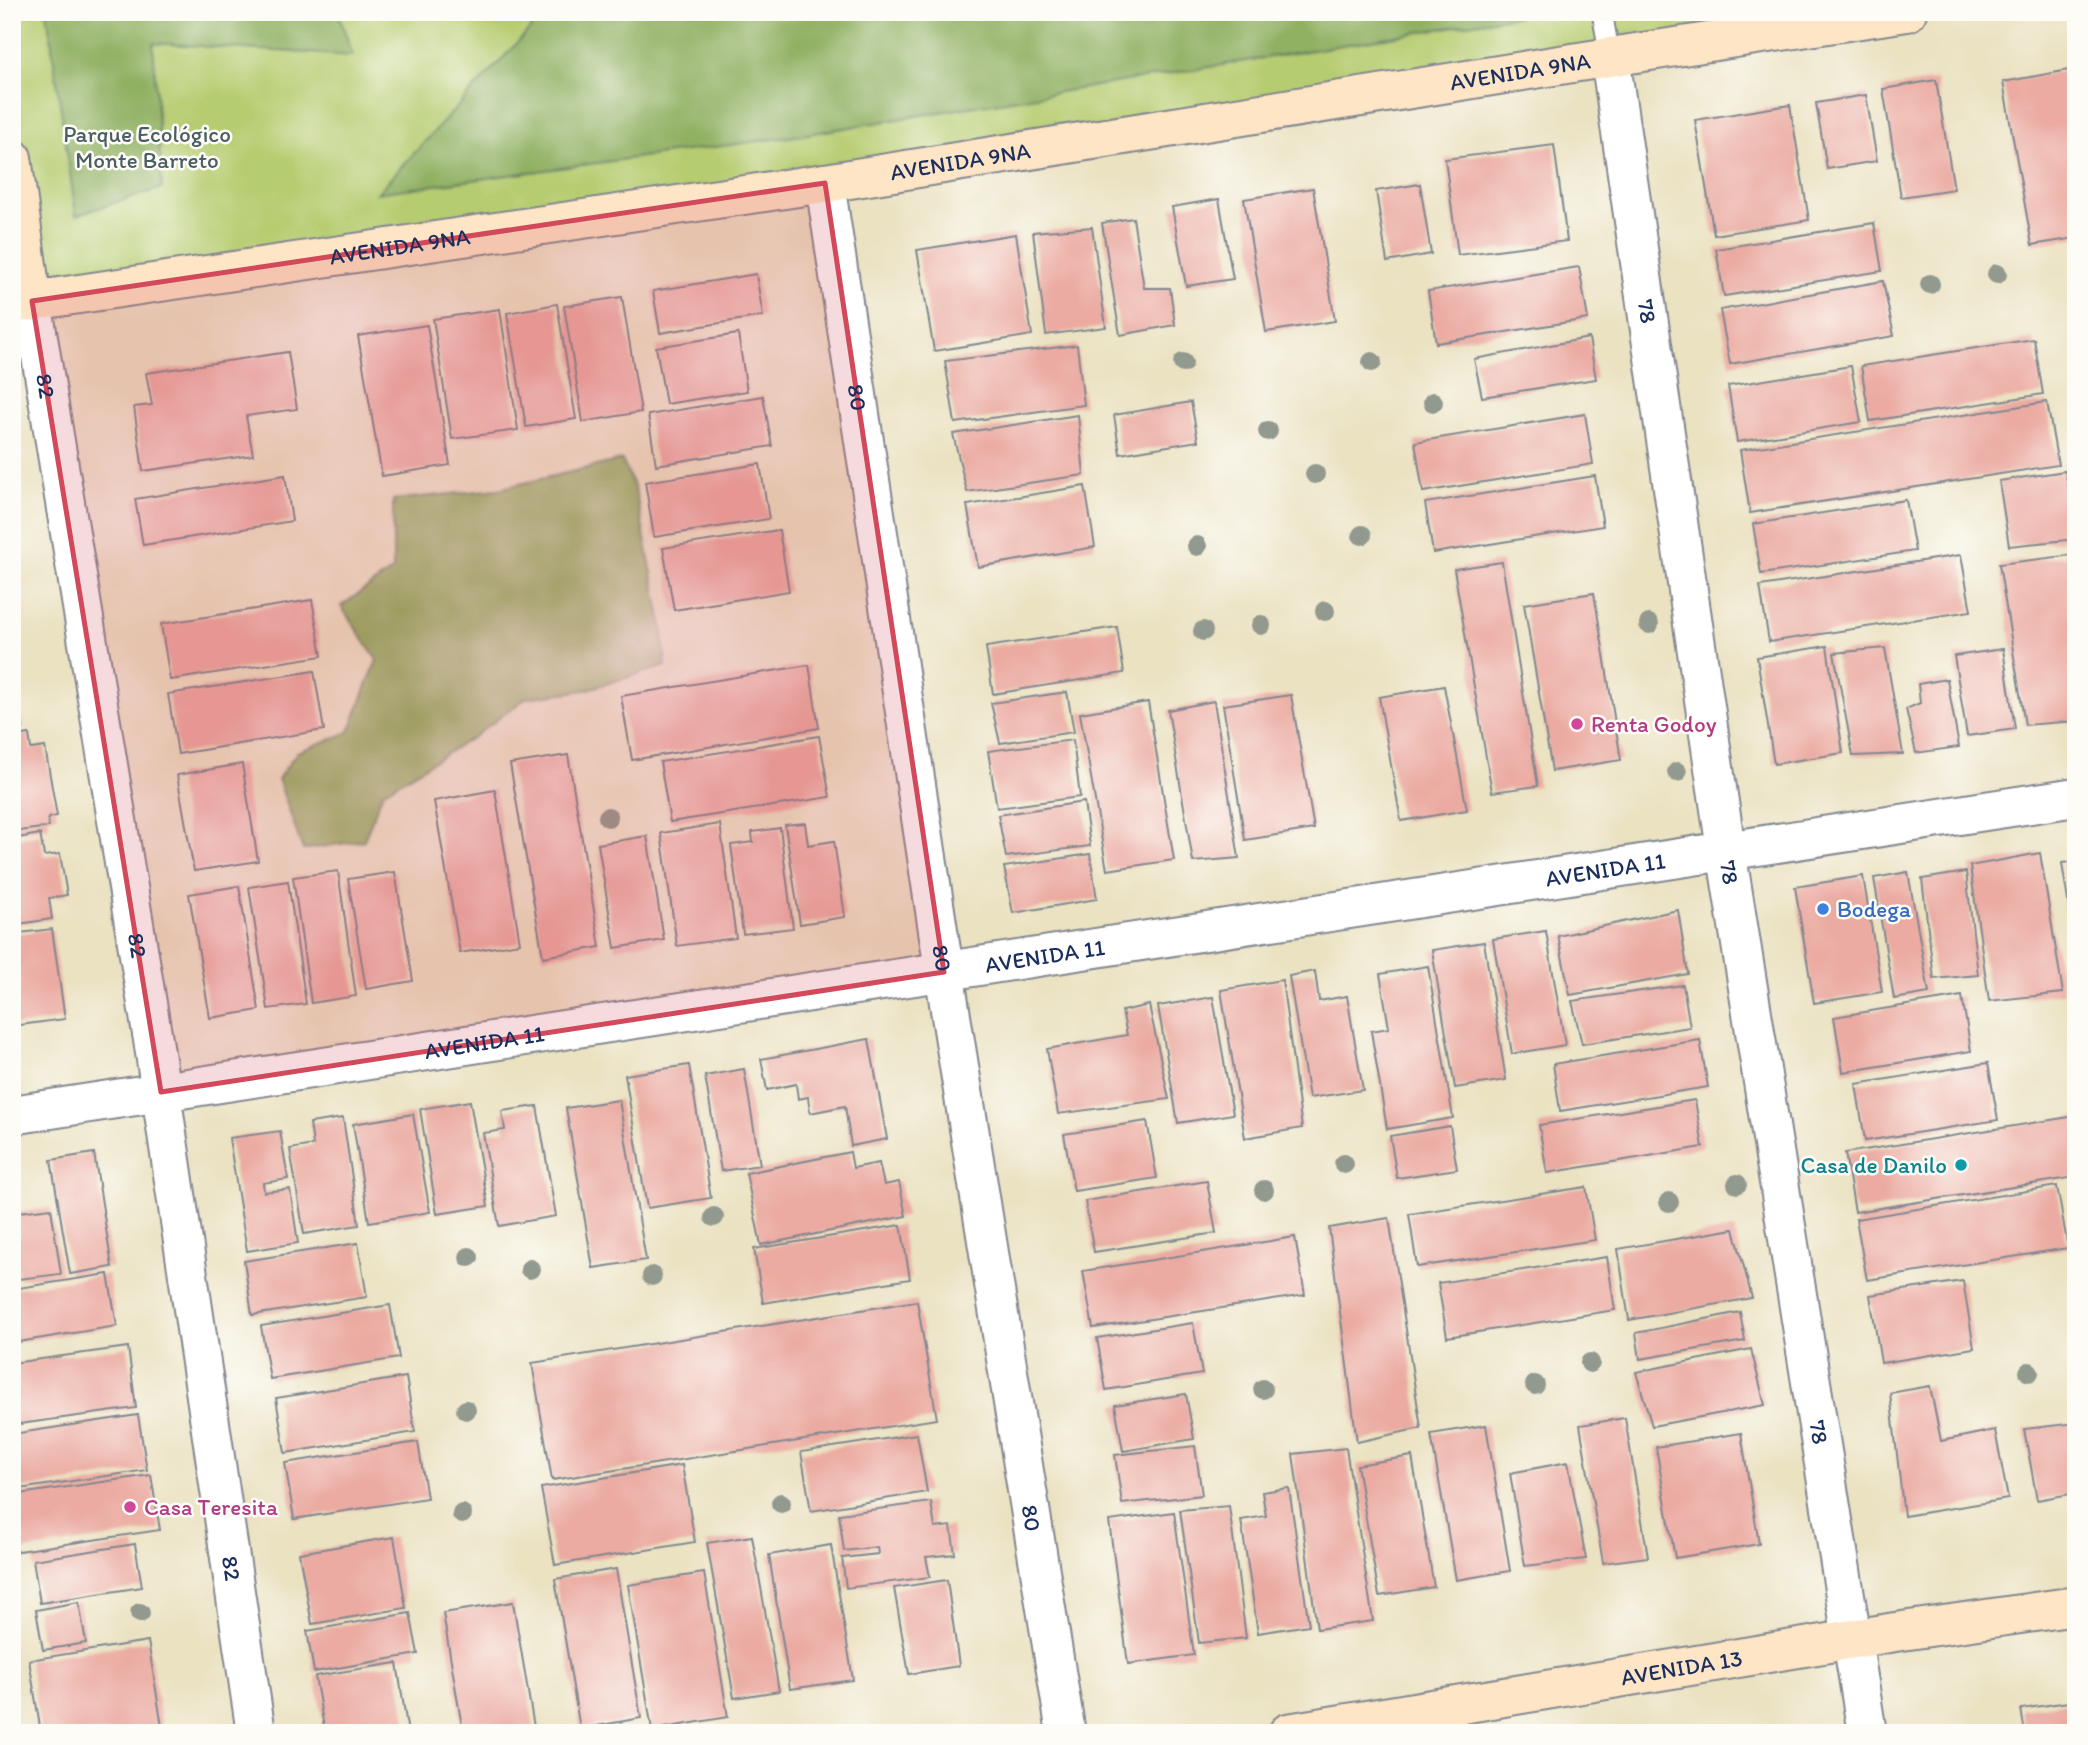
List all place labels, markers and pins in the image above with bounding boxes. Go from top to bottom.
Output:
place label: Renta Godoy [1591,710,1717,738]
marker: Renta Godoy [1569,716,1585,732]
place label: Bodega [1837,895,1911,923]
marker: Bodega [1815,901,1831,917]
place label: Casa de Danilo [1801,1151,1947,1179]
marker: Casa de Danilo [1953,1157,1969,1173]
place label: Casa Teresita [144,1493,278,1521]
marker: Casa Teresita [122,1499,138,1515]

